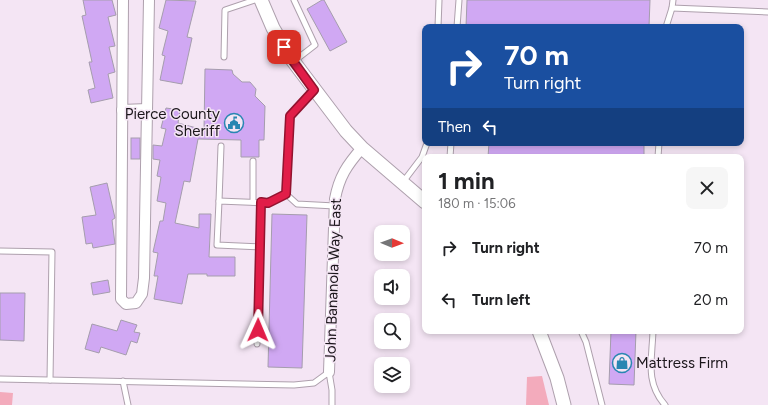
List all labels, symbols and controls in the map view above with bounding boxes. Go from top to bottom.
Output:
pin [267,30,301,64]
icon: arrive [273,36,295,58]
text: 70 m [504,38,569,72]
icon: right [438,40,490,92]
text: Turn right [504,72,581,94]
place label: Pierce County Sheriff [125,105,220,140]
public building icon: Pierce County Sheriff [223,112,245,134]
icon: left [479,116,501,138]
text: Then [438,118,471,136]
text: 1 min [438,166,495,195]
button: close [686,167,728,209]
text: 180 m · 15:06 [438,196,516,211]
street label: John Bananola Way East [321,198,345,362]
north arrow [374,225,410,261]
map controls [374,225,410,393]
icon: right [438,237,460,259]
text: Turn right [472,239,540,257]
text: 70 m [694,239,728,257]
button: sound [374,269,410,305]
icon: left [438,289,460,311]
text: Turn left [472,291,530,309]
text: 20 m [694,291,728,309]
position arrow [237,309,279,351]
button: search [374,313,410,349]
shop icon: Mattress Firm [611,352,633,374]
place label: Mattress Firm [636,354,728,372]
button: layers [374,357,410,393]

